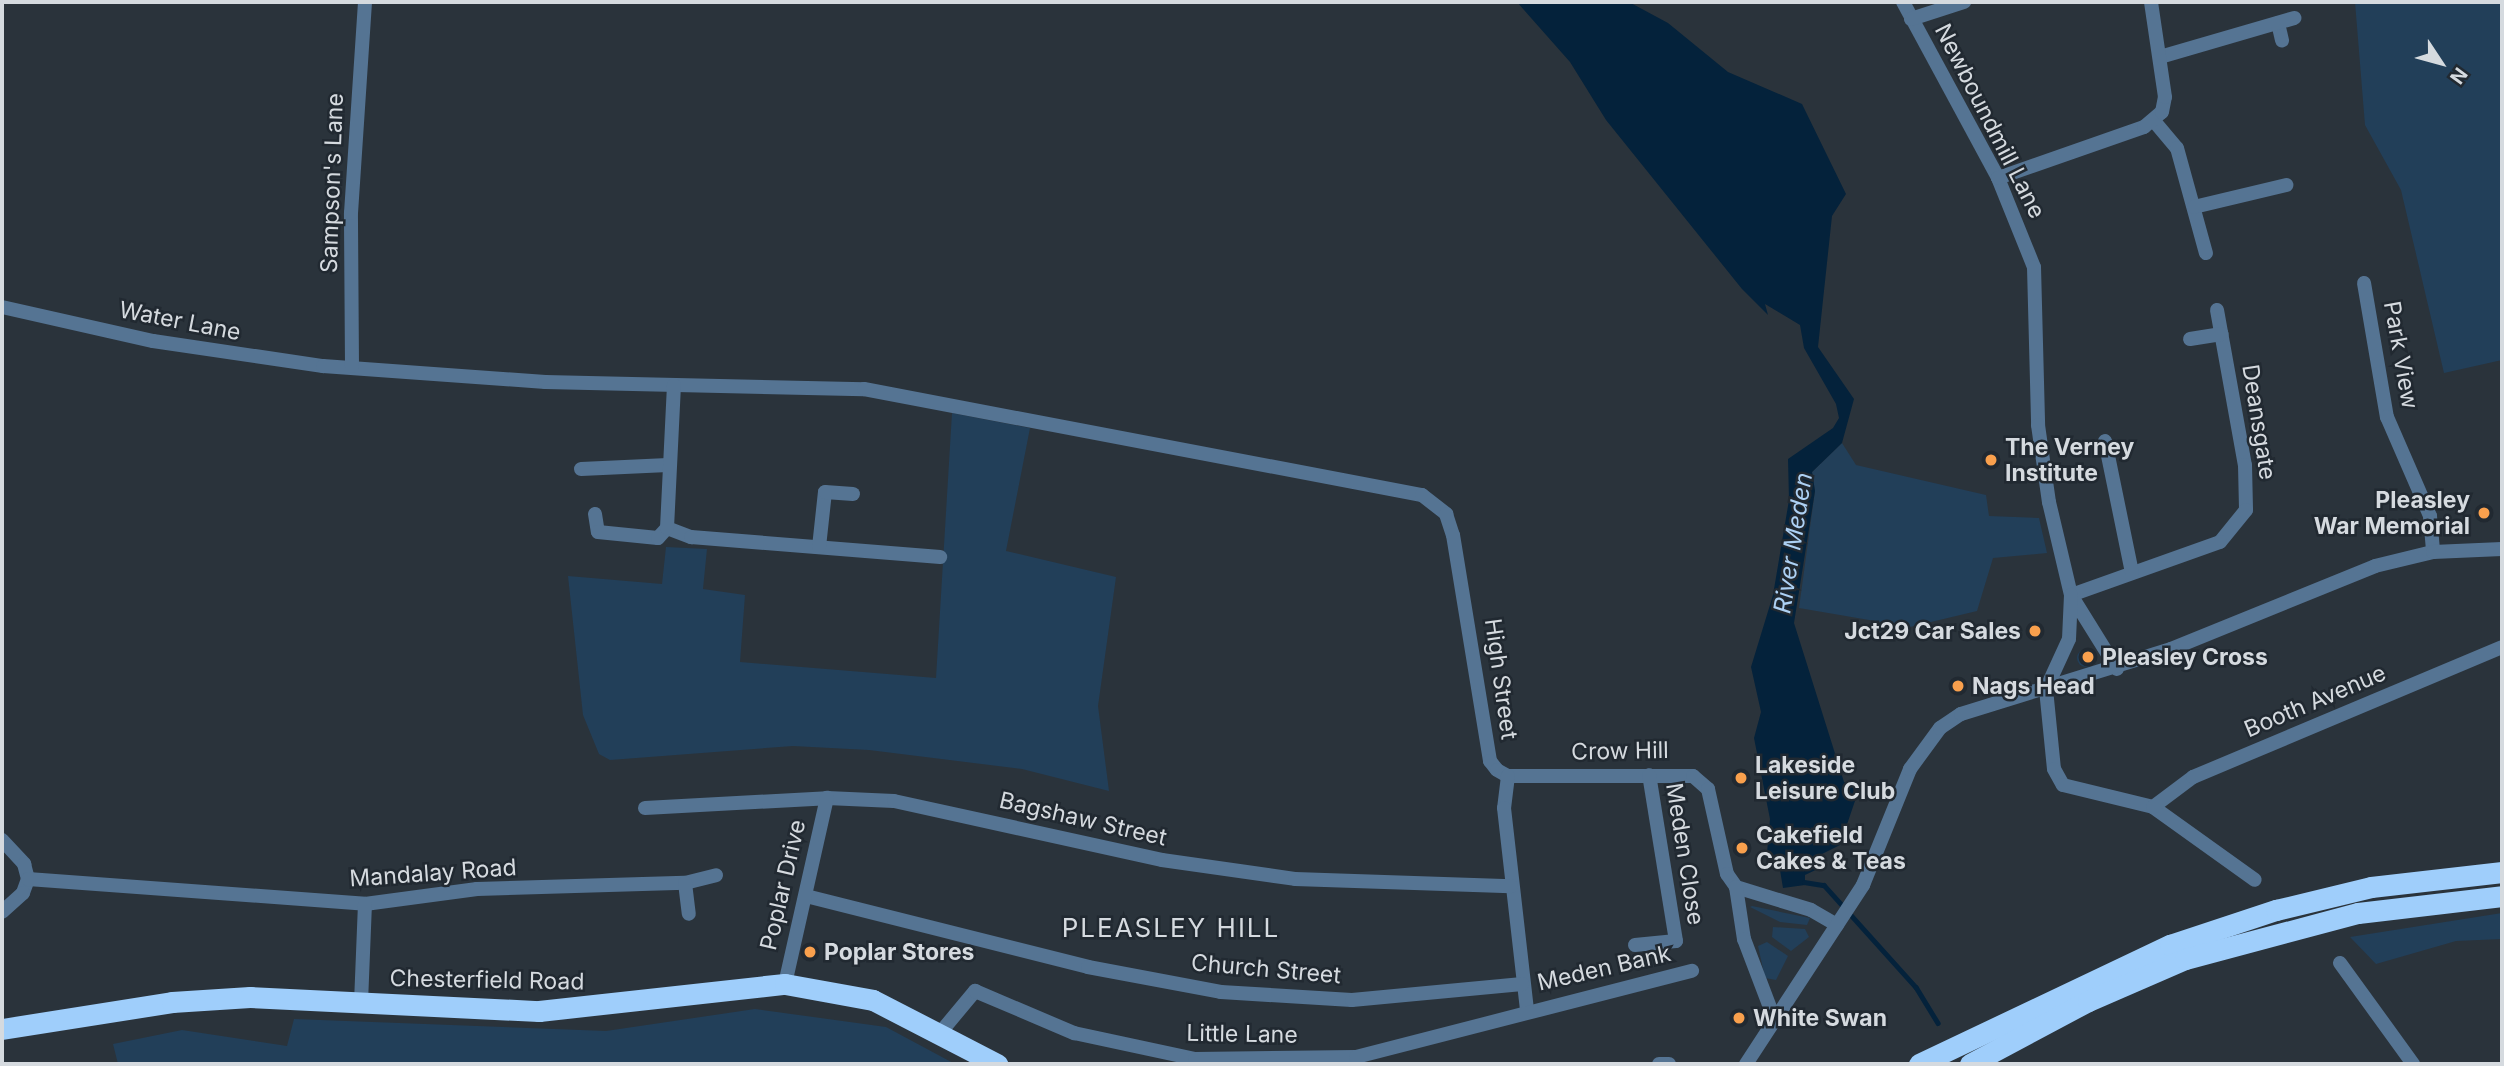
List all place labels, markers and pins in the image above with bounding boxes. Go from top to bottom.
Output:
place label: The Verney Institute [2005,433,2134,487]
marker: The Verney Institute [1983,452,1999,468]
place label: Pleasley War Memorial [2314,486,2470,540]
marker: Pleasley War Memorial [2476,505,2492,521]
place label: Jct29 Car Sales [1844,617,2021,645]
marker: Jct29 Car Sales [2027,623,2043,639]
place label: Pleasley Cross [2102,643,2268,671]
marker: Pleasley Cross [2080,649,2096,665]
place label: Nags Head [1972,672,2095,700]
marker: Nags Head [1950,678,1966,694]
place label: Lakeside Leisure Club [1755,751,1895,805]
marker: Lakeside Leisure Club [1733,770,1749,786]
place label: Cakefield Cakes & Teas [1756,821,1906,875]
marker: Cakefield Cakes & Teas [1734,840,1750,856]
place label: Poplar Stores [824,938,974,966]
marker: Poplar Stores [802,944,818,960]
place label: White Swan [1753,1004,1887,1032]
marker: White Swan [1731,1010,1747,1026]

